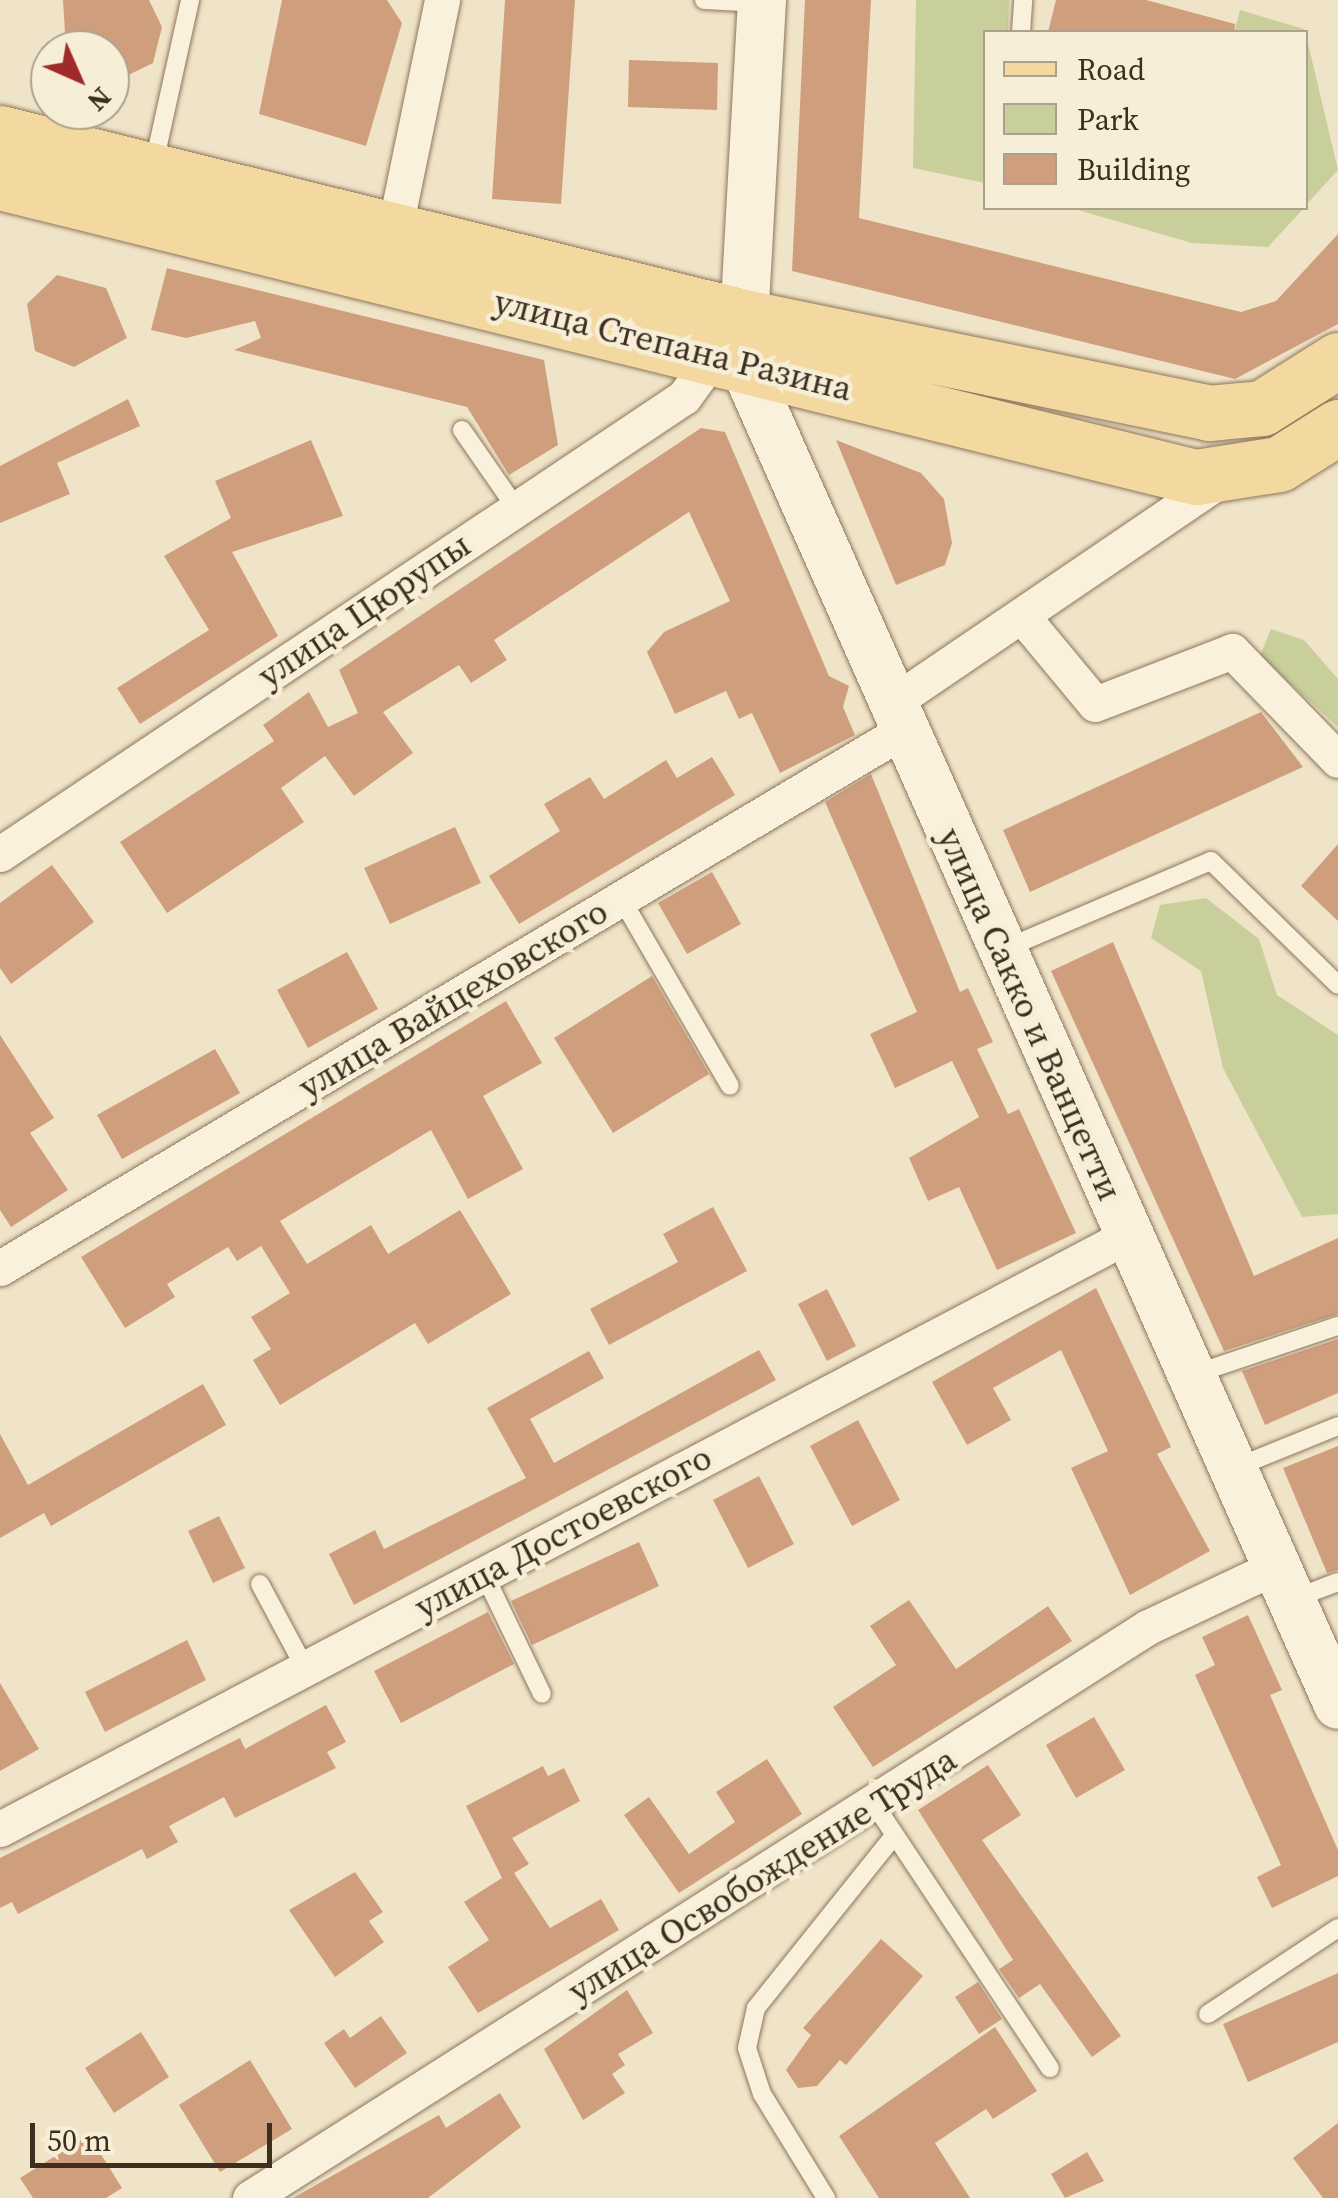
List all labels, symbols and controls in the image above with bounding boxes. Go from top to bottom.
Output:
north arrow [30,30,130,130]
legend [983,30,1308,210]
text: Road [1077,49,1145,90]
text: N [79,79,120,120]
text: Park [1077,99,1139,140]
text: Building [1077,149,1190,190]
street label: улица Степана Разина [490,280,856,410]
street label: улица Цюрупы [250,523,478,697]
street label: улица Сакко и Ванцетти [929,821,1131,1207]
street label: улица Вайцеховского [291,890,615,1108]
street label: улица Достоевского [407,1436,719,1628]
street label: улица Освобождение Труда [560,1738,964,2012]
scale bar [35,2103,278,2165]
text: 50 m [47,2120,111,2161]

